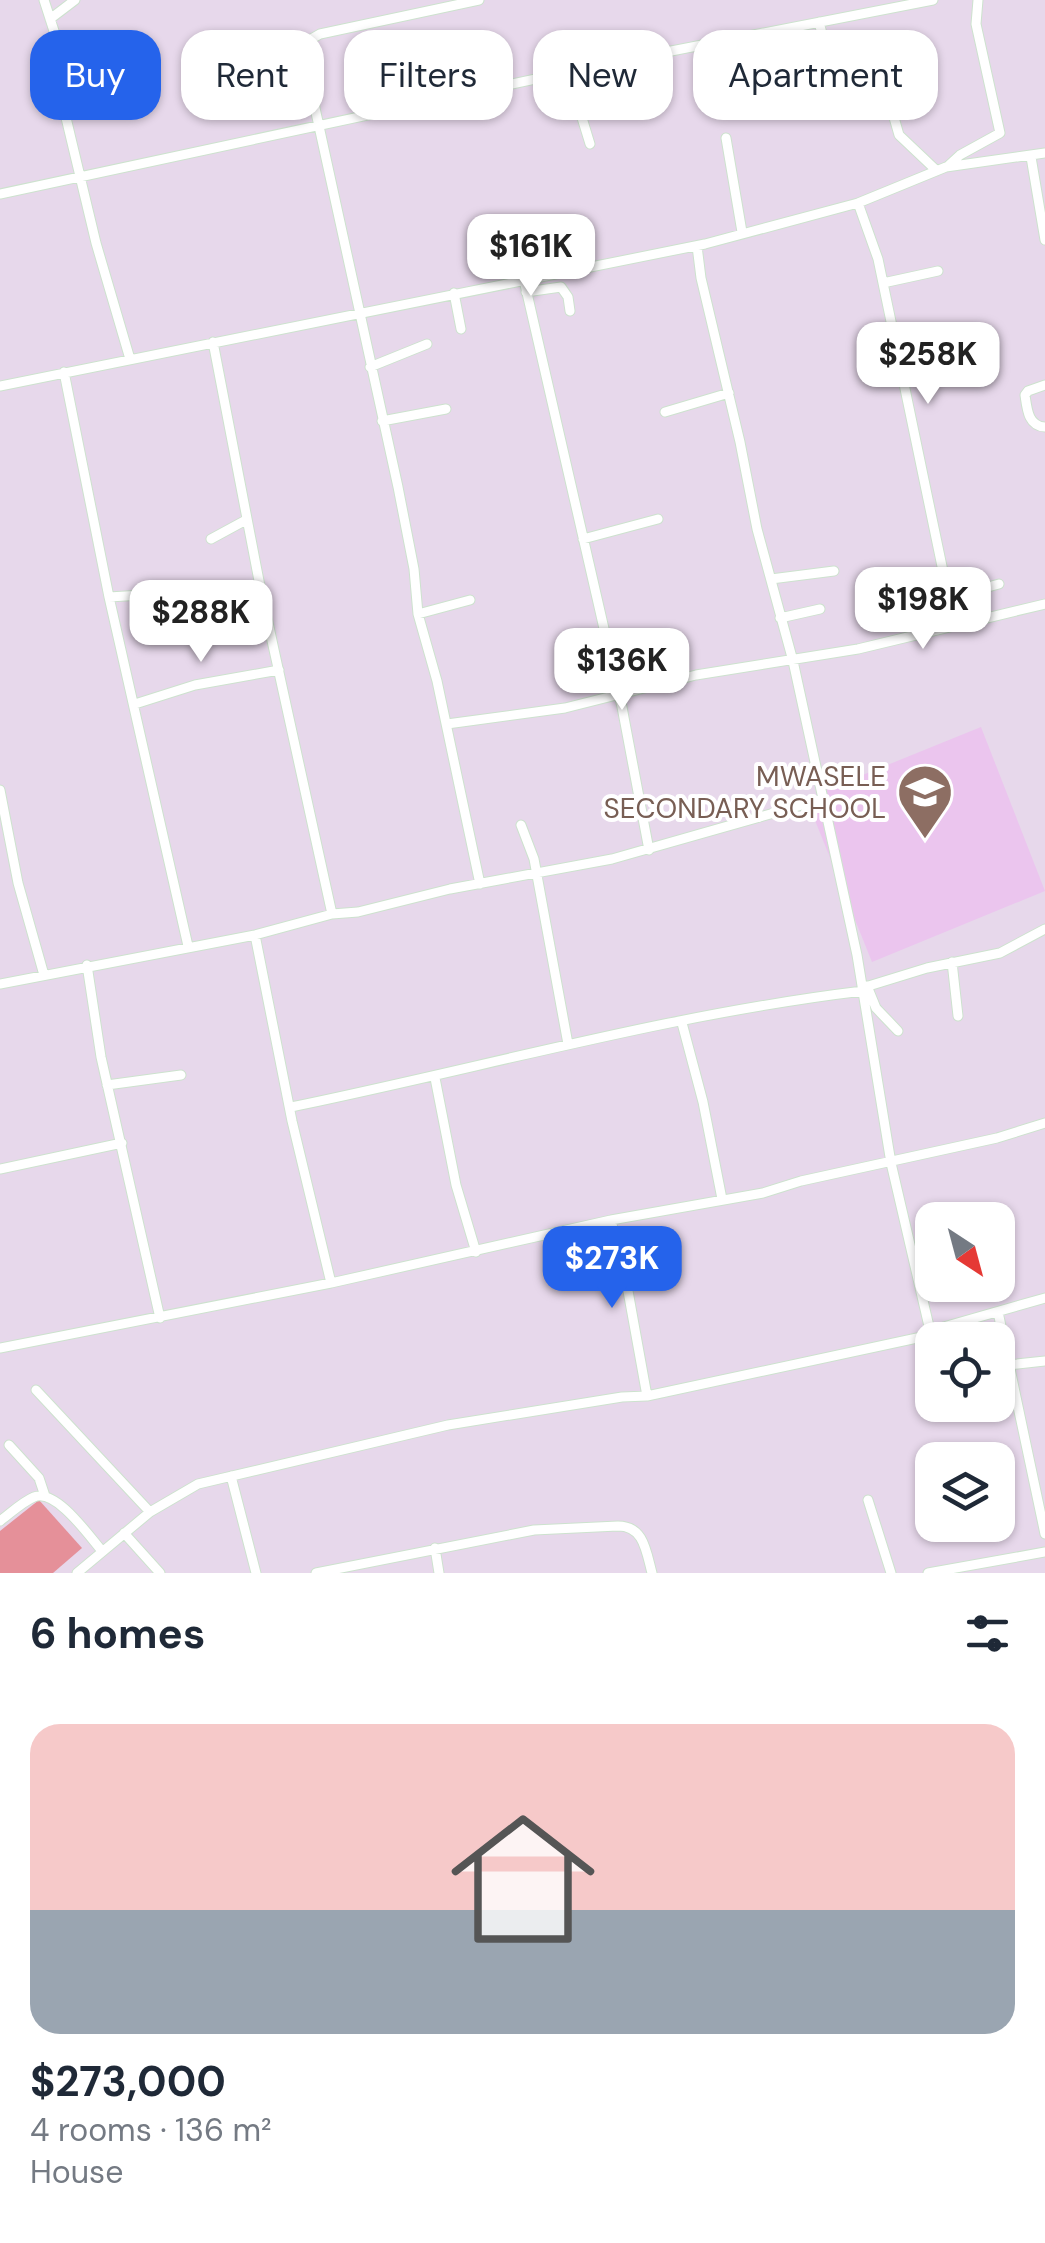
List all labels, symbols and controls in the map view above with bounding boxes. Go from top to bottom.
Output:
chip: Buy [30,30,161,120]
chip: Rent [181,30,324,120]
chip: Filters [344,30,513,120]
chip: New [533,30,673,120]
chip: Apartment [693,30,938,120]
pin: $161K [461,214,601,299]
text: $161K [489,225,573,267]
pin: $258K [858,322,998,407]
text: $258K [879,333,977,375]
pin: $198K [853,567,993,652]
text: $198K [877,578,969,620]
pin: $288K [131,580,271,665]
text: $288K [152,591,250,633]
pin: $136K [552,628,692,713]
text: $136K [576,639,668,681]
place label: MWASELE SECONDARY SCHOOL [603,758,886,827]
school or university icon: MWASELE SECONDARY SCHOOL [895,762,955,841]
north arrow [915,1202,1015,1302]
map controls [915,1202,1015,1542]
pin: $273K [542,1226,682,1311]
text: $273K [565,1237,659,1279]
button: locate [915,1322,1015,1422]
button: layers [915,1442,1015,1542]
text: 6 homes [30,1606,205,1661]
icon: filters [960,1606,1015,1661]
icon: home [433,1789,613,1969]
text: $273,000 [30,2054,226,2109]
text: 4 rooms · 136 m² [30,2109,272,2151]
text: House [30,2151,123,2193]

